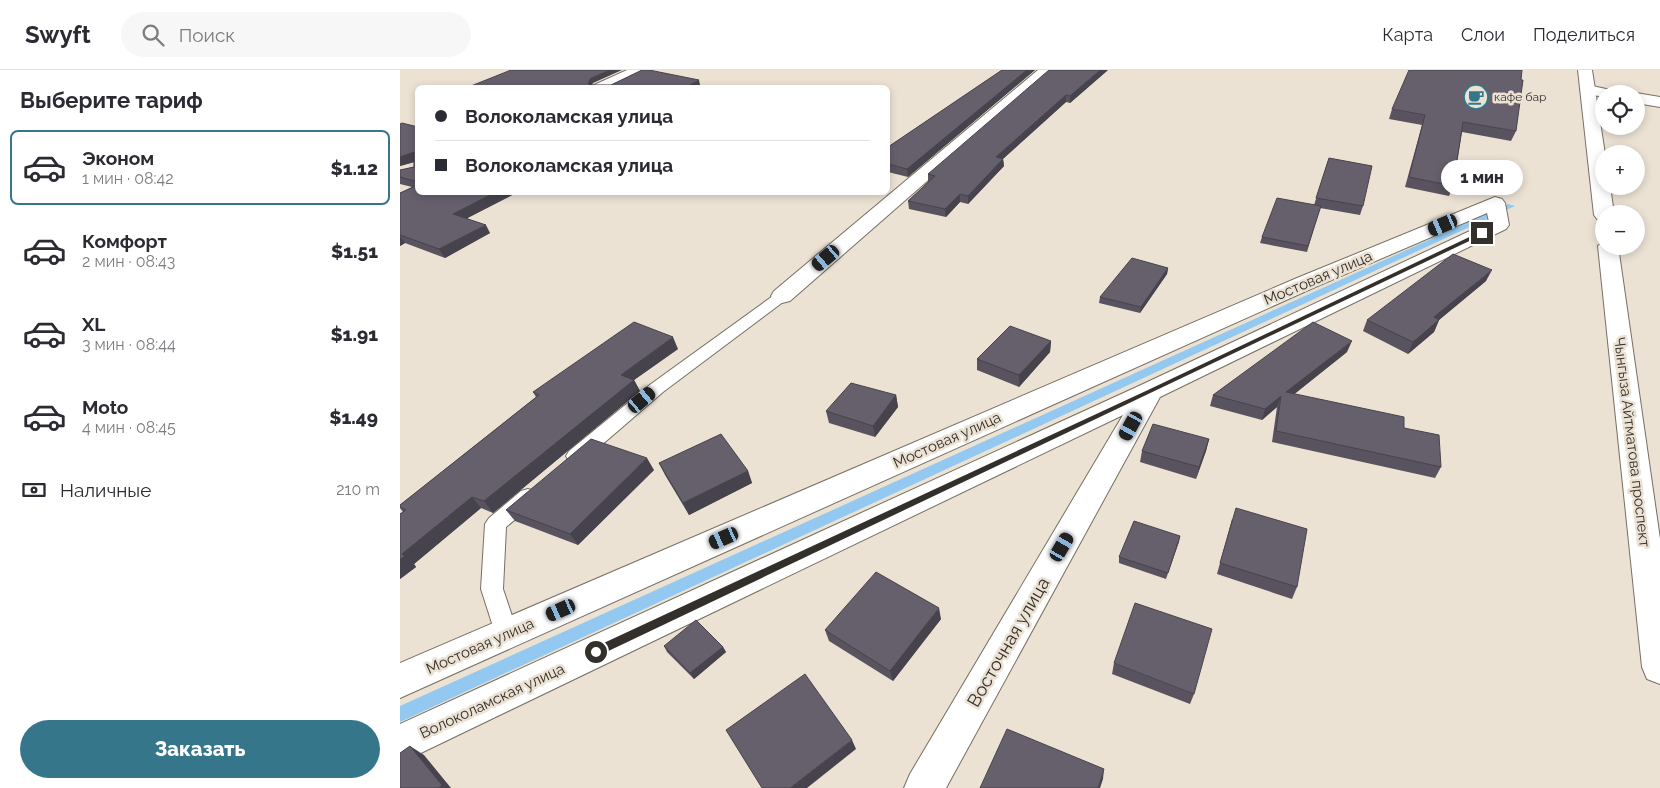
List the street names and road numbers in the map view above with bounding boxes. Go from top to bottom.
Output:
street label: Мостовая улица [1261,247,1375,309]
street label: Чынгыза Айтматова проспект [1610,336,1654,548]
street label: Мостовая улица [890,408,1004,472]
street label: Восточная улица [962,574,1054,710]
street label: Мостовая улица [423,614,537,678]
street label: Волоколамская улица [417,660,567,742]

